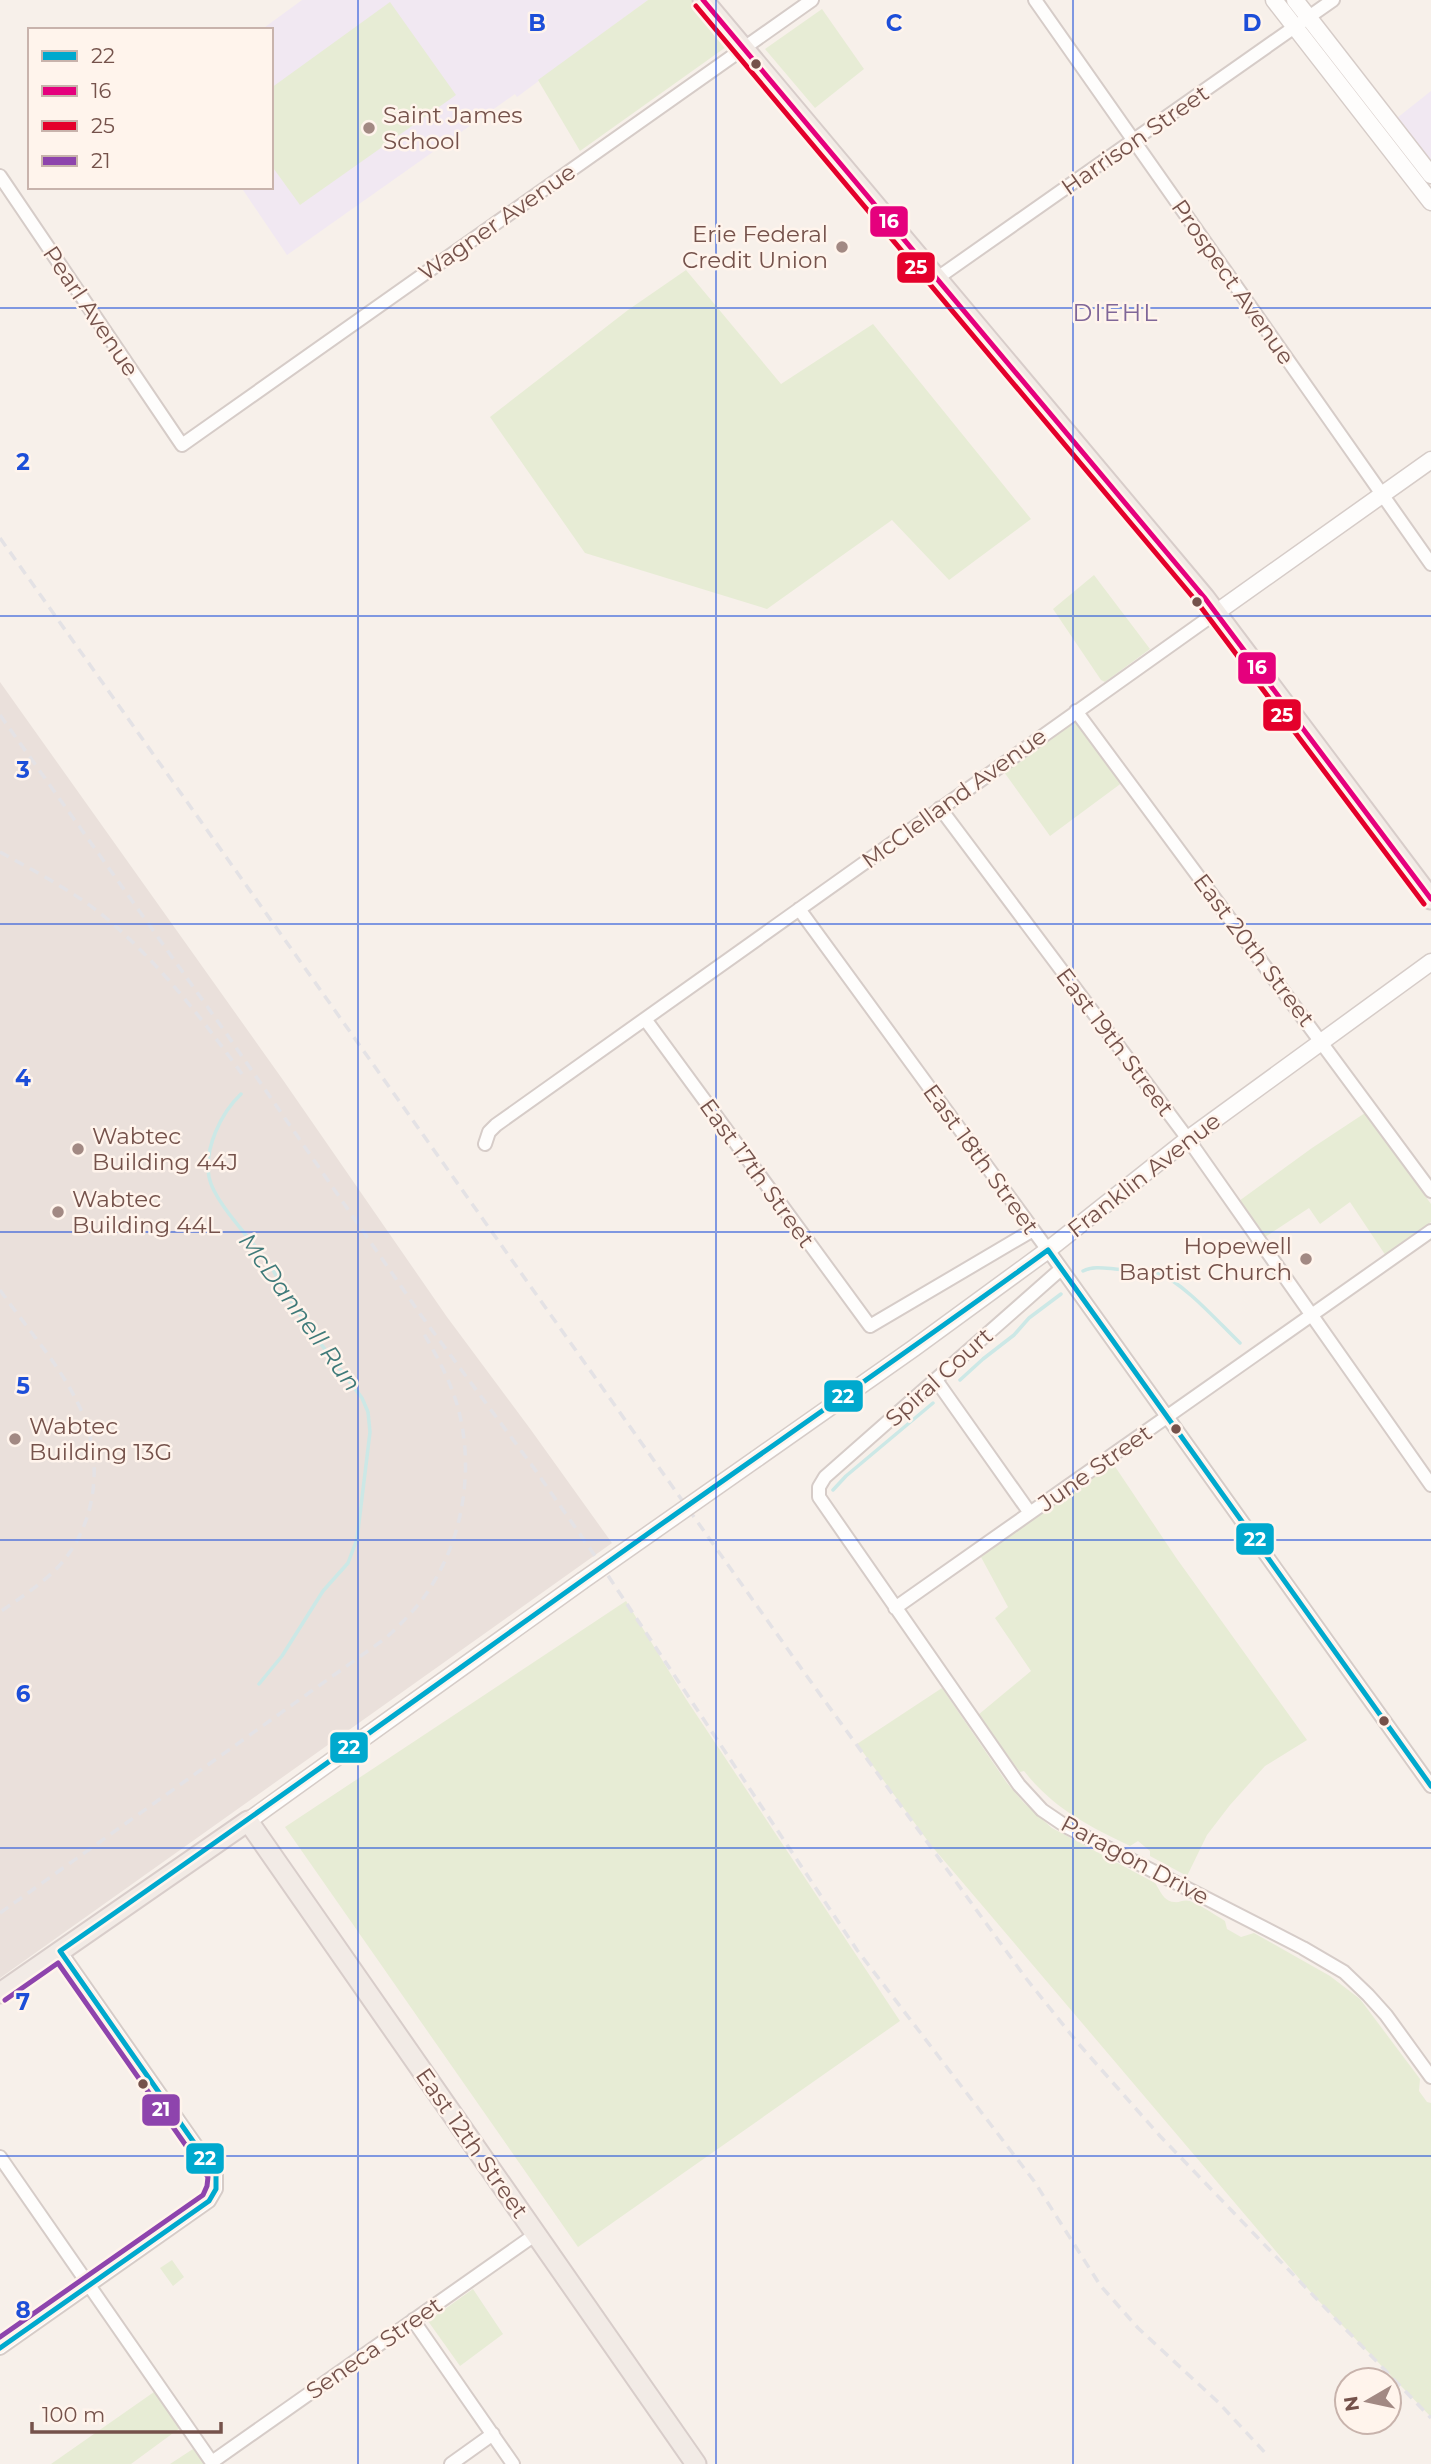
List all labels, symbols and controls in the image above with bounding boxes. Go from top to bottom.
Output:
text: B [528,9,546,37]
text: C [886,9,903,37]
text: D [1243,9,1262,37]
legend [28,28,273,189]
text: 22 [91,43,115,68]
unlabelled marker [749,57,763,71]
text: 16 [91,78,112,103]
street label: Harrison Street [1056,79,1214,201]
place label: Saint James School [383,101,522,155]
text: 25 [91,113,115,138]
marker: Saint James School [361,120,377,136]
text: 21 [91,148,111,173]
street label: Wagner Avenue [413,157,581,287]
street label: Prospect Avenue [1166,194,1300,370]
line badge: 16 [869,205,909,238]
text: 16 [879,210,899,233]
place label: Erie Federal Credit Union [682,220,828,274]
marker: Erie Federal Credit Union [834,239,850,255]
street label: Pearl Avenue [37,240,145,382]
line badge: 25 [896,251,936,284]
text: 25 [905,256,927,279]
district label: DIEHL [1073,298,1159,327]
text: 2 [16,448,30,476]
unlabelled marker [1190,595,1204,609]
line badge: 16 [1237,651,1277,685]
text: 16 [1247,656,1267,679]
line badge: 25 [1262,698,1302,732]
text: 25 [1271,704,1293,727]
street label: McClelland Avenue [856,722,1052,874]
text: 3 [15,756,30,784]
street label: East 20th Street [1187,868,1321,1032]
street label: East 19th Street [1050,962,1180,1122]
text: 4 [15,1064,31,1092]
street label: East 18th Street [917,1078,1045,1240]
street label: East 17th Street [694,1093,820,1253]
street label: Franklin Avenue [1062,1107,1226,1243]
place label: Wabtec Building 44J [92,1122,238,1176]
marker: Wabtec Building 44J [70,1141,86,1157]
place label: Wabtec Building 44L [72,1185,221,1239]
marker: Wabtec Building 44L [50,1204,66,1220]
water label: McDannell Run [233,1227,367,1397]
place label: Hopewell Baptist Church [1119,1232,1292,1286]
marker: Hopewell Baptist Church [1298,1251,1314,1267]
street label: Spiral Court [880,1322,998,1432]
text: 5 [16,1372,30,1400]
line badge: 22 [823,1379,864,1413]
text: 22 [832,1385,854,1408]
place label: Wabtec Building 13G [29,1412,172,1466]
street label: June Street [1032,1419,1157,1518]
unlabelled marker [1169,1422,1183,1436]
marker: Wabtec Building 13G [7,1431,23,1447]
line badge: 22 [1235,1522,1275,1556]
text: 22 [1244,1528,1266,1551]
text: 6 [16,1680,31,1708]
unlabelled marker [1377,1714,1391,1728]
line badge: 22 [329,1731,369,1764]
text: 22 [338,1736,360,1759]
street label: Paragon Drive [1056,1809,1214,1911]
text: 7 [16,1988,30,2016]
street label: East 12th Street [410,2062,534,2224]
unlabelled marker [136,2077,150,2091]
line badge: 21 [141,2093,181,2127]
text: 21 [152,2098,170,2121]
line badge: 22 [185,2142,225,2175]
text: 22 [194,2147,216,2170]
street label: Seneca Street [301,2291,447,2405]
text: 8 [15,2296,31,2324]
north arrow [1333,2366,1403,2436]
scale bar [32,2390,220,2434]
text: N [1339,2394,1364,2413]
text: 100 m [42,2402,105,2427]

